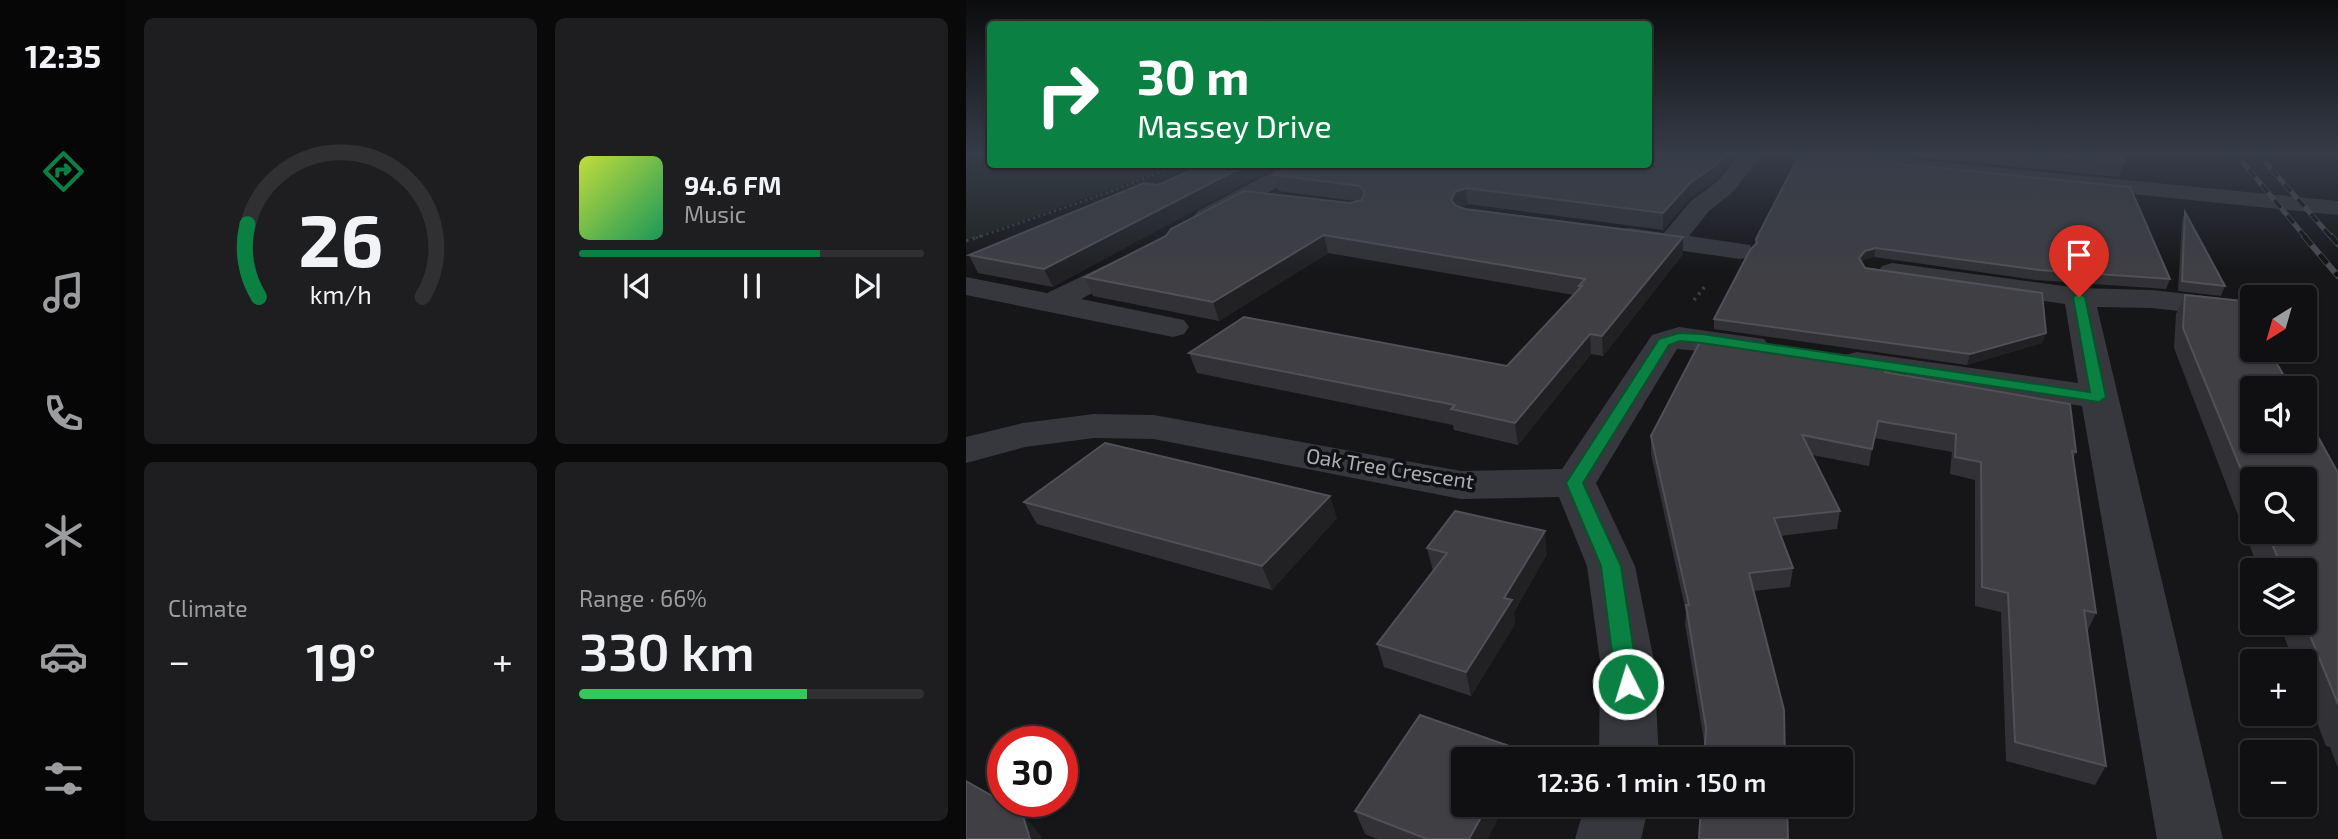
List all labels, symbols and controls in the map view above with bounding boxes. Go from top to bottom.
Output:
text: 12:35 [25,36,101,74]
text: 30 m [1137,46,1249,105]
icon: right [1022,49,1113,140]
text: Massey Drive [1137,106,1332,144]
icon: directions [39,147,88,196]
text: 94.6 FM [684,169,781,200]
text: 26 [298,194,383,282]
text: Music [684,200,746,228]
pin [2049,225,2109,297]
icon: arrive [2060,236,2098,274]
icon: previous [618,267,656,305]
icon: pause [733,267,771,305]
icon: next [848,267,886,305]
icon: music [39,268,88,317]
text: km/h [309,279,372,309]
north arrow [2240,285,2317,362]
map controls [2240,285,2317,817]
button: sound [2240,376,2317,453]
icon: phone [39,389,88,438]
street label: Oak Tree Crescent [1305,442,1476,493]
button: search [2240,467,2317,544]
icon: climate [39,511,88,560]
button: layers [2240,558,2317,635]
text: Range · 66% [579,584,707,612]
text: Climate [168,594,248,622]
text: 330 km [579,619,755,681]
text: 19° [306,629,376,691]
icon: car [39,632,88,681]
text: − [168,637,190,683]
text: + [492,637,513,683]
position arrow [1591,647,1665,721]
button: + [2240,649,2317,726]
speed limit sign: 30 [987,726,1078,817]
button: − [2240,740,2317,817]
icon: filters [39,754,88,803]
text: 12:36 · 1 min · 150 m [1538,766,1766,797]

